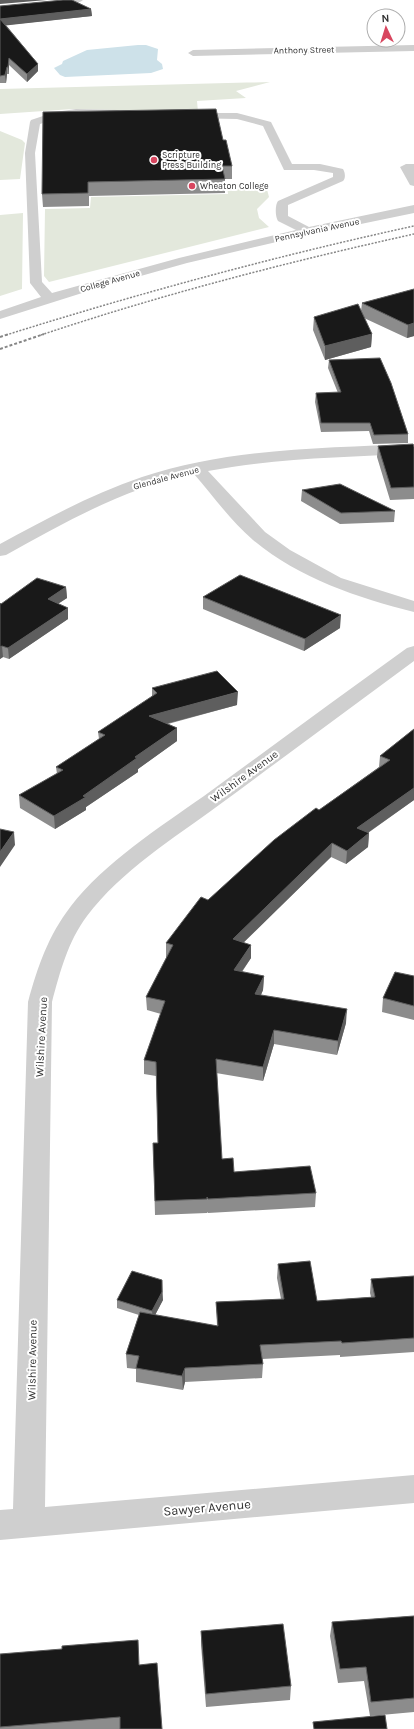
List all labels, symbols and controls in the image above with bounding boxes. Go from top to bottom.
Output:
north arrow [366,8,406,48]
text: N [381,12,390,25]
street label: Anthony Street [274,44,335,56]
place label: Scripture Press Building [162,150,221,170]
marker: Scripture Press Building [149,155,159,165]
marker: Wheaton College [187,181,197,191]
place label: Wheaton College [200,181,269,191]
street label: Pennsylvania Avenue [274,216,360,244]
street label: College Avenue [79,268,141,294]
street label: Glendale Avenue [132,464,200,492]
street label: Wilshire Avenue [208,747,281,805]
street label: Wilshire Avenue [33,996,50,1077]
street label: Wilshire Avenue [25,1319,40,1400]
street label: Sawyer Avenue [163,1496,252,1519]

